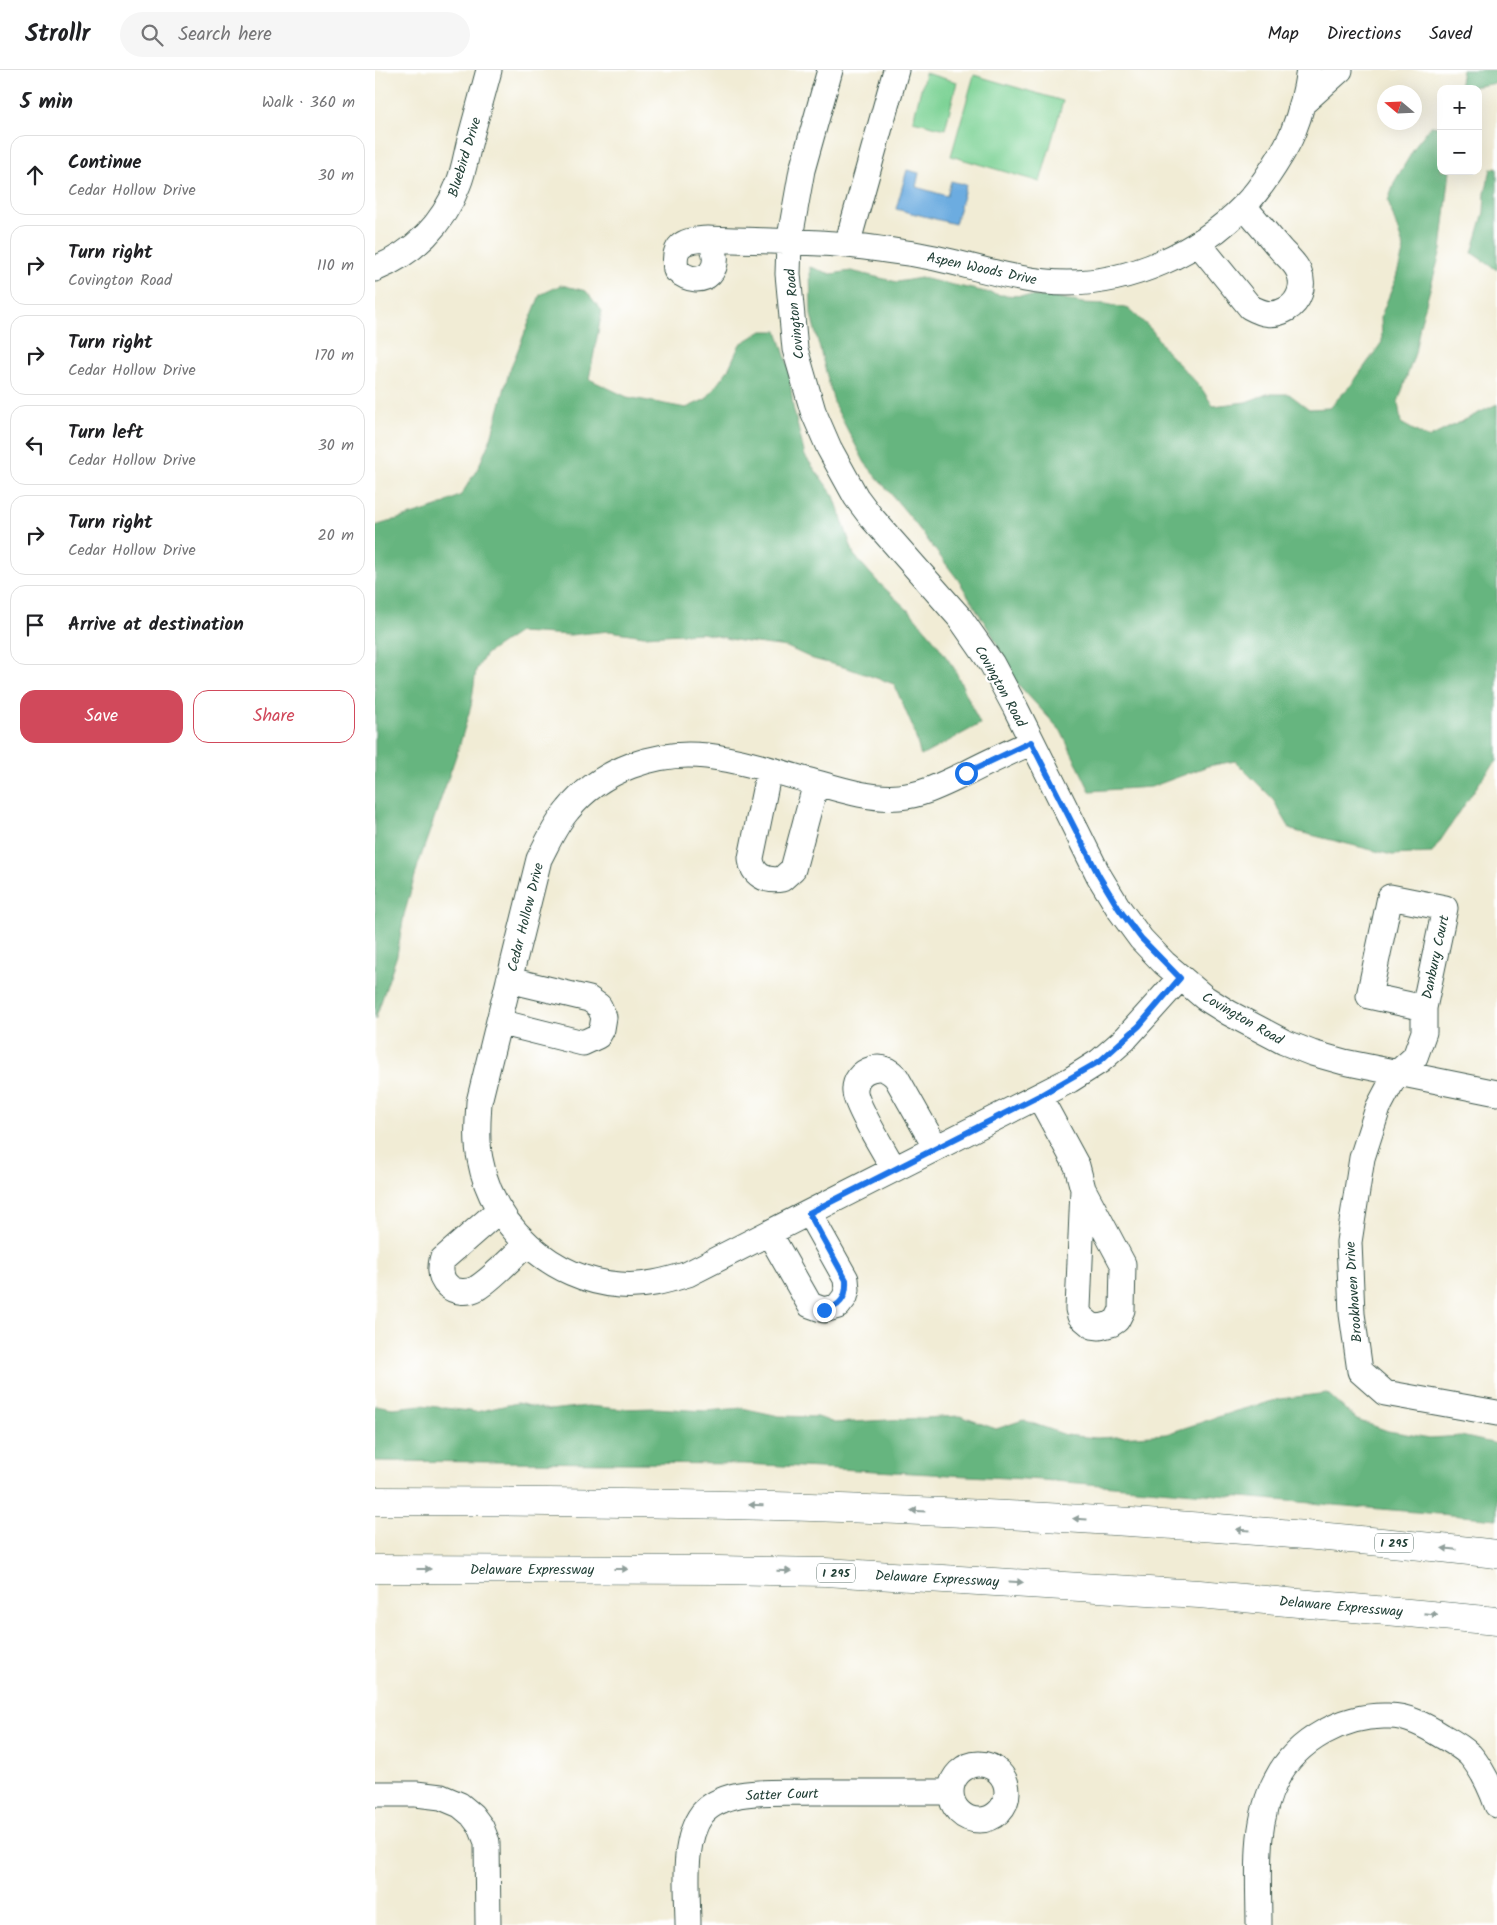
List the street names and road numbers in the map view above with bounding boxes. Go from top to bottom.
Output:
street label: Bluebird Drive [442,114,488,200]
street label: Aspen Woods Drive [925,247,1040,292]
street label: Covington Road [779,267,811,360]
street label: Covington Road [968,641,1032,732]
street label: Cedar Hollow Drive [502,860,550,974]
street label: Danbury Court [1416,913,1456,1001]
street label: Covington Road [1198,987,1288,1052]
street label: Brookhaven Drive [1339,1240,1369,1343]
road number: I 295 [1375,1534,1413,1552]
street label: Delaware Expressway [470,1559,595,1581]
road number: I 295 [817,1564,855,1582]
street label: Delaware Expressway [874,1565,1000,1593]
street label: Delaware Expressway [1278,1591,1404,1623]
street label: Satter Court [745,1783,819,1807]

